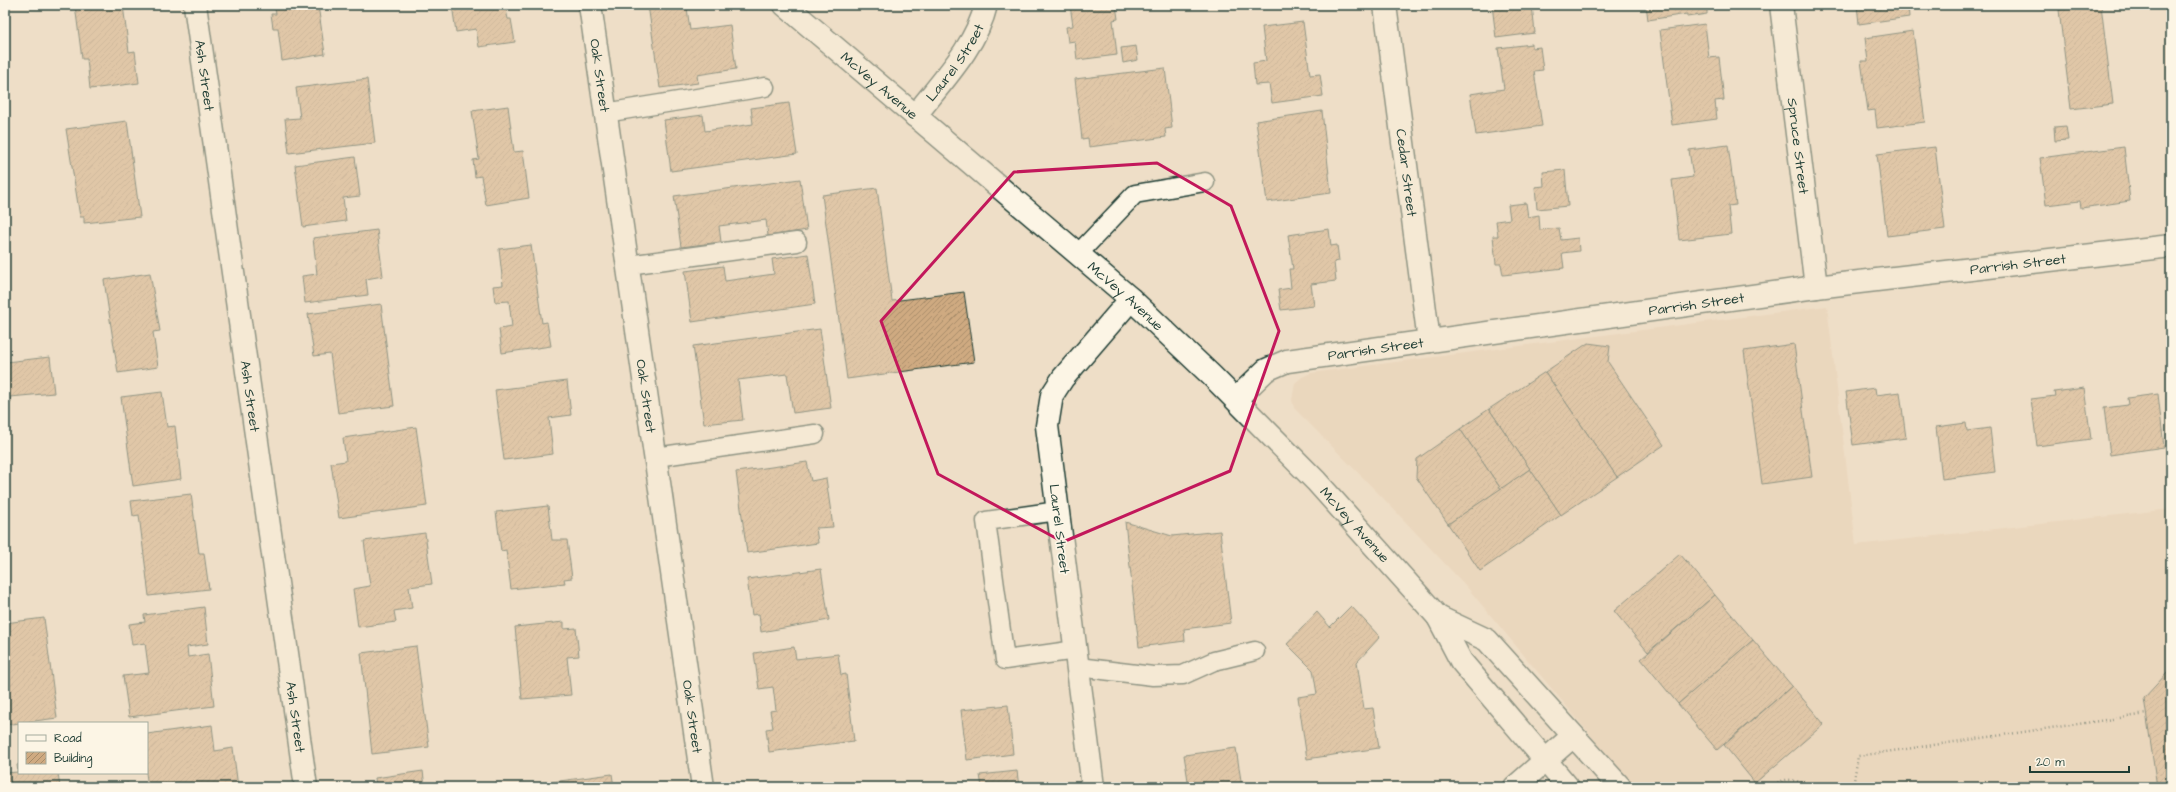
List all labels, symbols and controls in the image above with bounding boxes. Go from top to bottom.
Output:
street label: Laurel Street [922,21,990,106]
street label: Oak Street [584,37,614,114]
street label: Ash Street [189,38,219,113]
street label: McVey Avenue [836,47,922,125]
street label: Spruce Street [1782,97,1813,196]
street label: Cedar Street [1390,128,1422,218]
street label: Parrish Street [1969,249,2067,280]
street label: McVey Avenue [1083,257,1168,336]
street label: Parrish Street [1647,288,1746,321]
street label: Parrish Street [1327,333,1425,366]
street label: Oak Street [630,358,661,434]
street label: Ash Street [235,359,265,433]
street label: Laurel Street [1044,483,1074,575]
street label: McVey Avenue [1315,483,1394,568]
street label: Oak Street [677,679,707,755]
street label: Ash Street [280,680,310,754]
legend [18,722,148,774]
text: Road [54,730,82,747]
scale bar [2030,748,2129,774]
text: Building [54,750,92,768]
text: 20 m [2036,754,2065,771]

